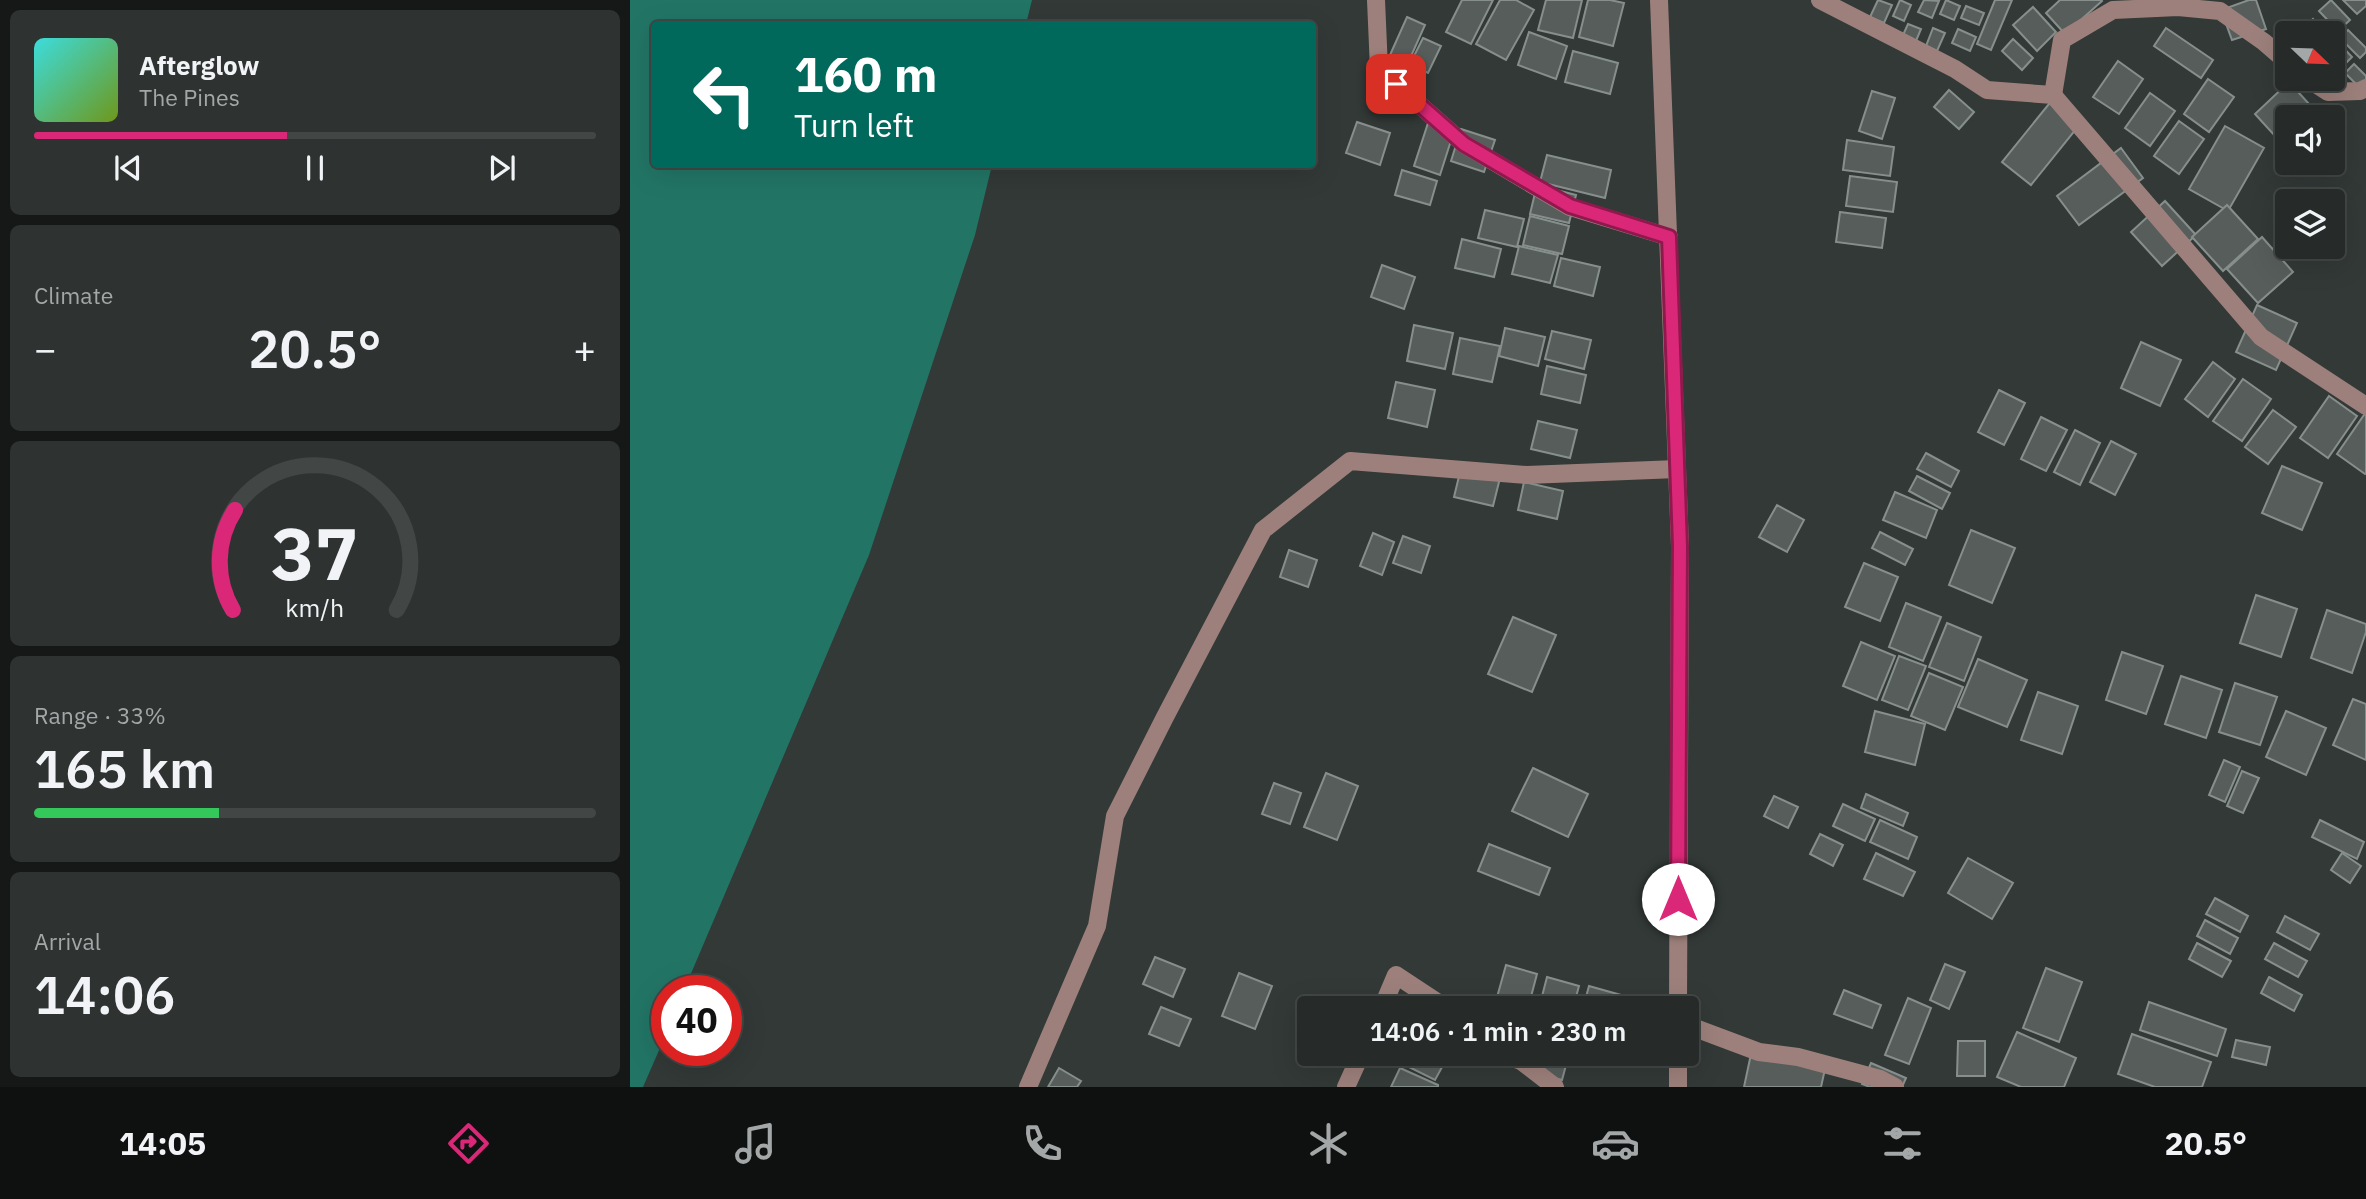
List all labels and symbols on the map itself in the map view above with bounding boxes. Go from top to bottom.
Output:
north arrow [2275,21,2345,91]
pin [1366,54,1426,114]
position arrow [1641,862,1715,936]
speed limit sign: 40 [651,975,742,1066]

